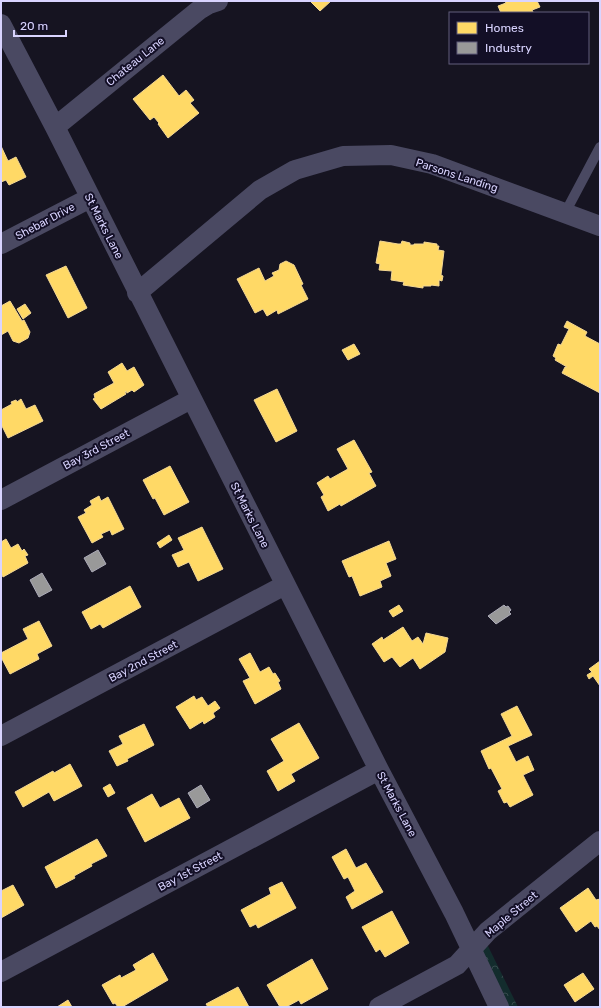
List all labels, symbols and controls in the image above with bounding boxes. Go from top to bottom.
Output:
scale bar [14,12,66,38]
legend [449,12,589,64]
text: 20 m [20,19,48,33]
text: Homes [485,21,524,35]
street label: Chateau Lane [104,34,167,89]
text: Industry [485,41,532,55]
street label: Parsons Landing [414,156,500,195]
street label: St Marks Lane [81,191,126,261]
street label: Shebar Drive [13,200,77,243]
street label: Bay 3rd Street [61,426,132,472]
street label: St Marks Lane [227,480,272,550]
street label: Bay 2nd Street [107,638,180,685]
street label: St Marks Lane [374,769,419,839]
street label: Bay 1st Street [156,849,225,894]
street label: Maple Street [482,888,541,940]

